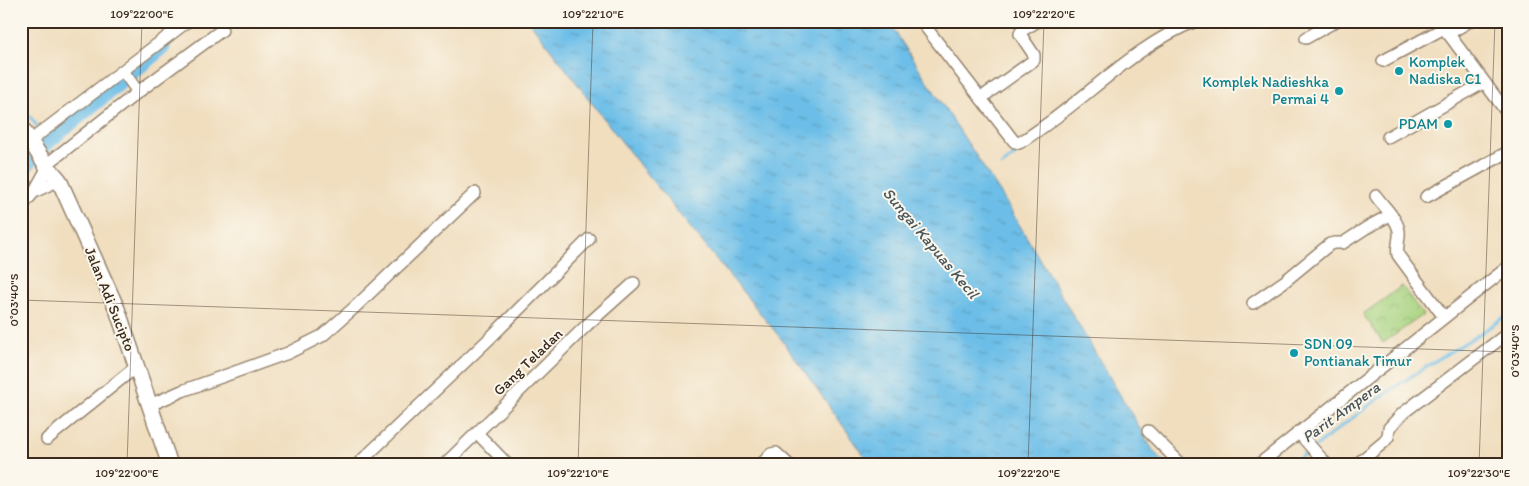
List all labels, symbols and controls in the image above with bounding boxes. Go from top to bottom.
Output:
text: 109°22'00"E [110,7,174,21]
text: 109°22'10"E [562,7,624,21]
text: 109°22'20"E [1013,7,1076,21]
place label: Komplek Nadiska C1 [1409,53,1481,88]
marker: Komplek Nadiska C1 [1393,65,1405,77]
place label: Komplek Nadieshka Permai 4 [1202,73,1329,108]
marker: Komplek Nadieshka Permai 4 [1333,85,1345,97]
place label: PDAM [1399,115,1438,133]
marker: PDAM [1442,118,1454,130]
water label: Sungai Kapuas Kecil [879,184,984,303]
street label: Jalan Adi Sucipto [81,244,139,354]
text: 0°03'40"S [7,273,21,326]
text: 0°03'40"S [1508,324,1522,377]
street label: Gang Teladan [490,325,566,399]
place label: SDN 09 Pontianak Timur [1304,335,1412,370]
marker: SDN 09 Pontianak Timur [1288,347,1300,359]
water label: Parit Ampera [1299,377,1384,447]
text: 109°22'00"E [95,466,159,480]
text: 109°22'10"E [547,466,609,480]
text: 109°22'20"E [998,466,1061,480]
text: 109°22'30"E [1448,466,1511,480]

